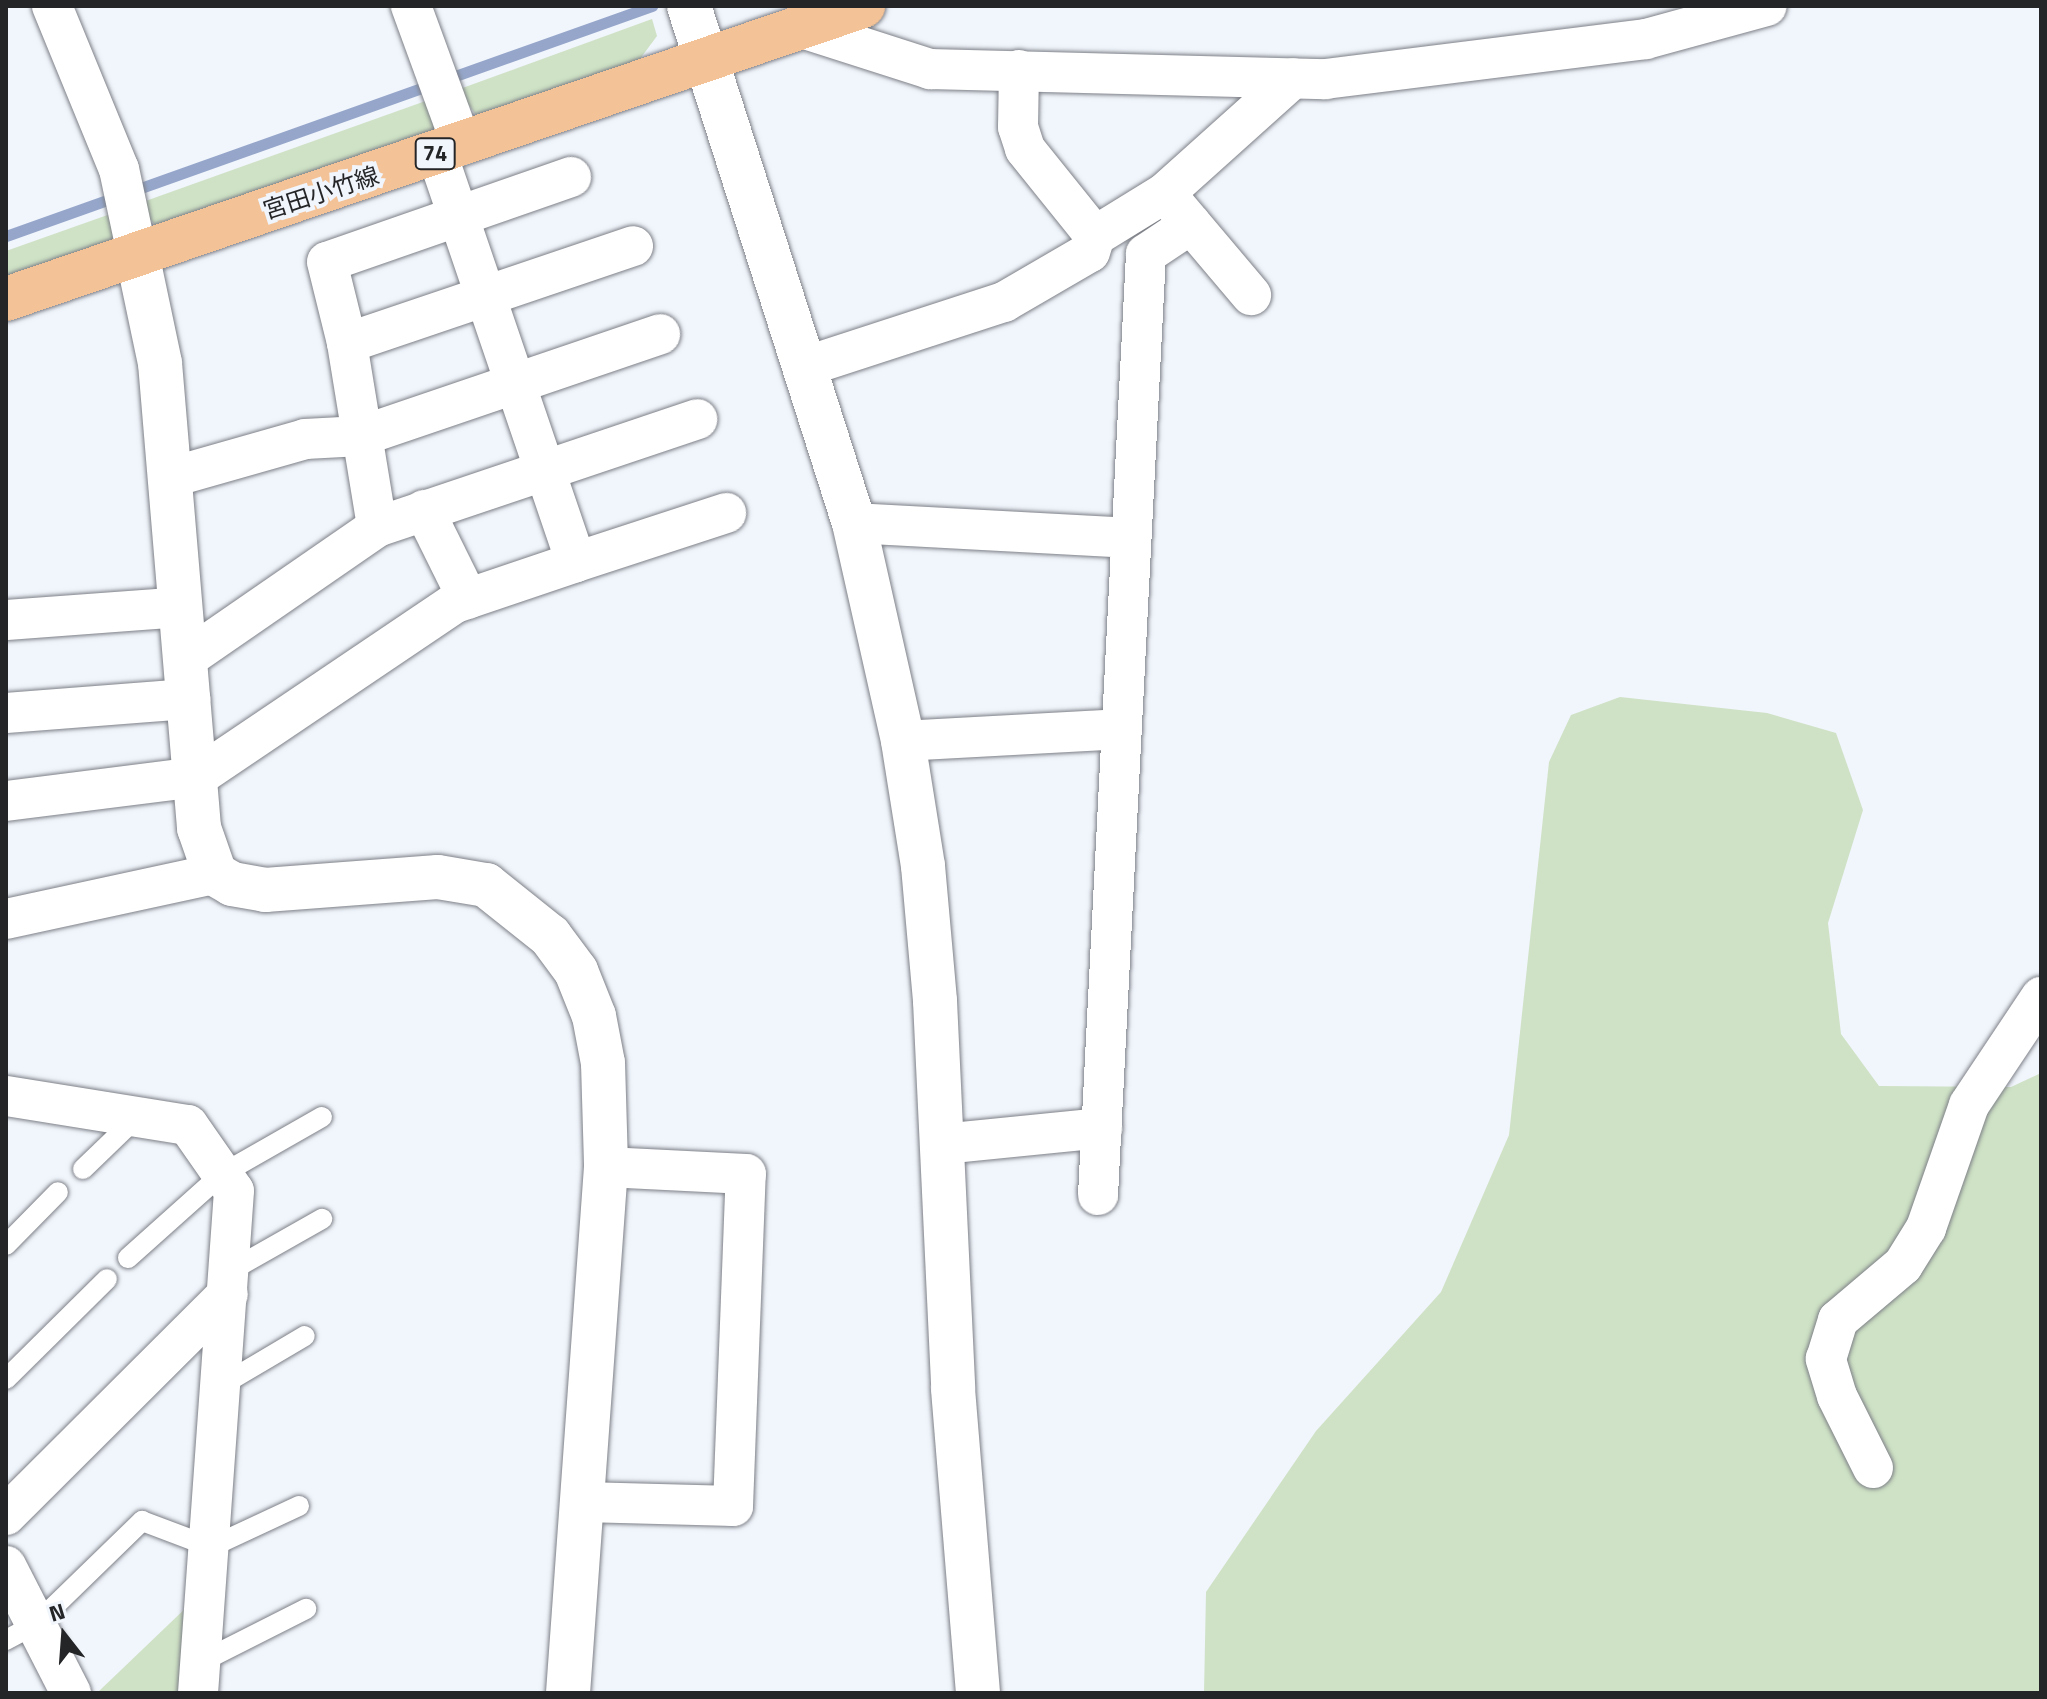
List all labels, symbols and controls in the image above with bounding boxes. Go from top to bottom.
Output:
road number: 74 [413,136,457,172]
street label: 宮田小竹線 [259,161,383,225]
text: N [45,1594,69,1631]
north arrow [24,1595,104,1675]

